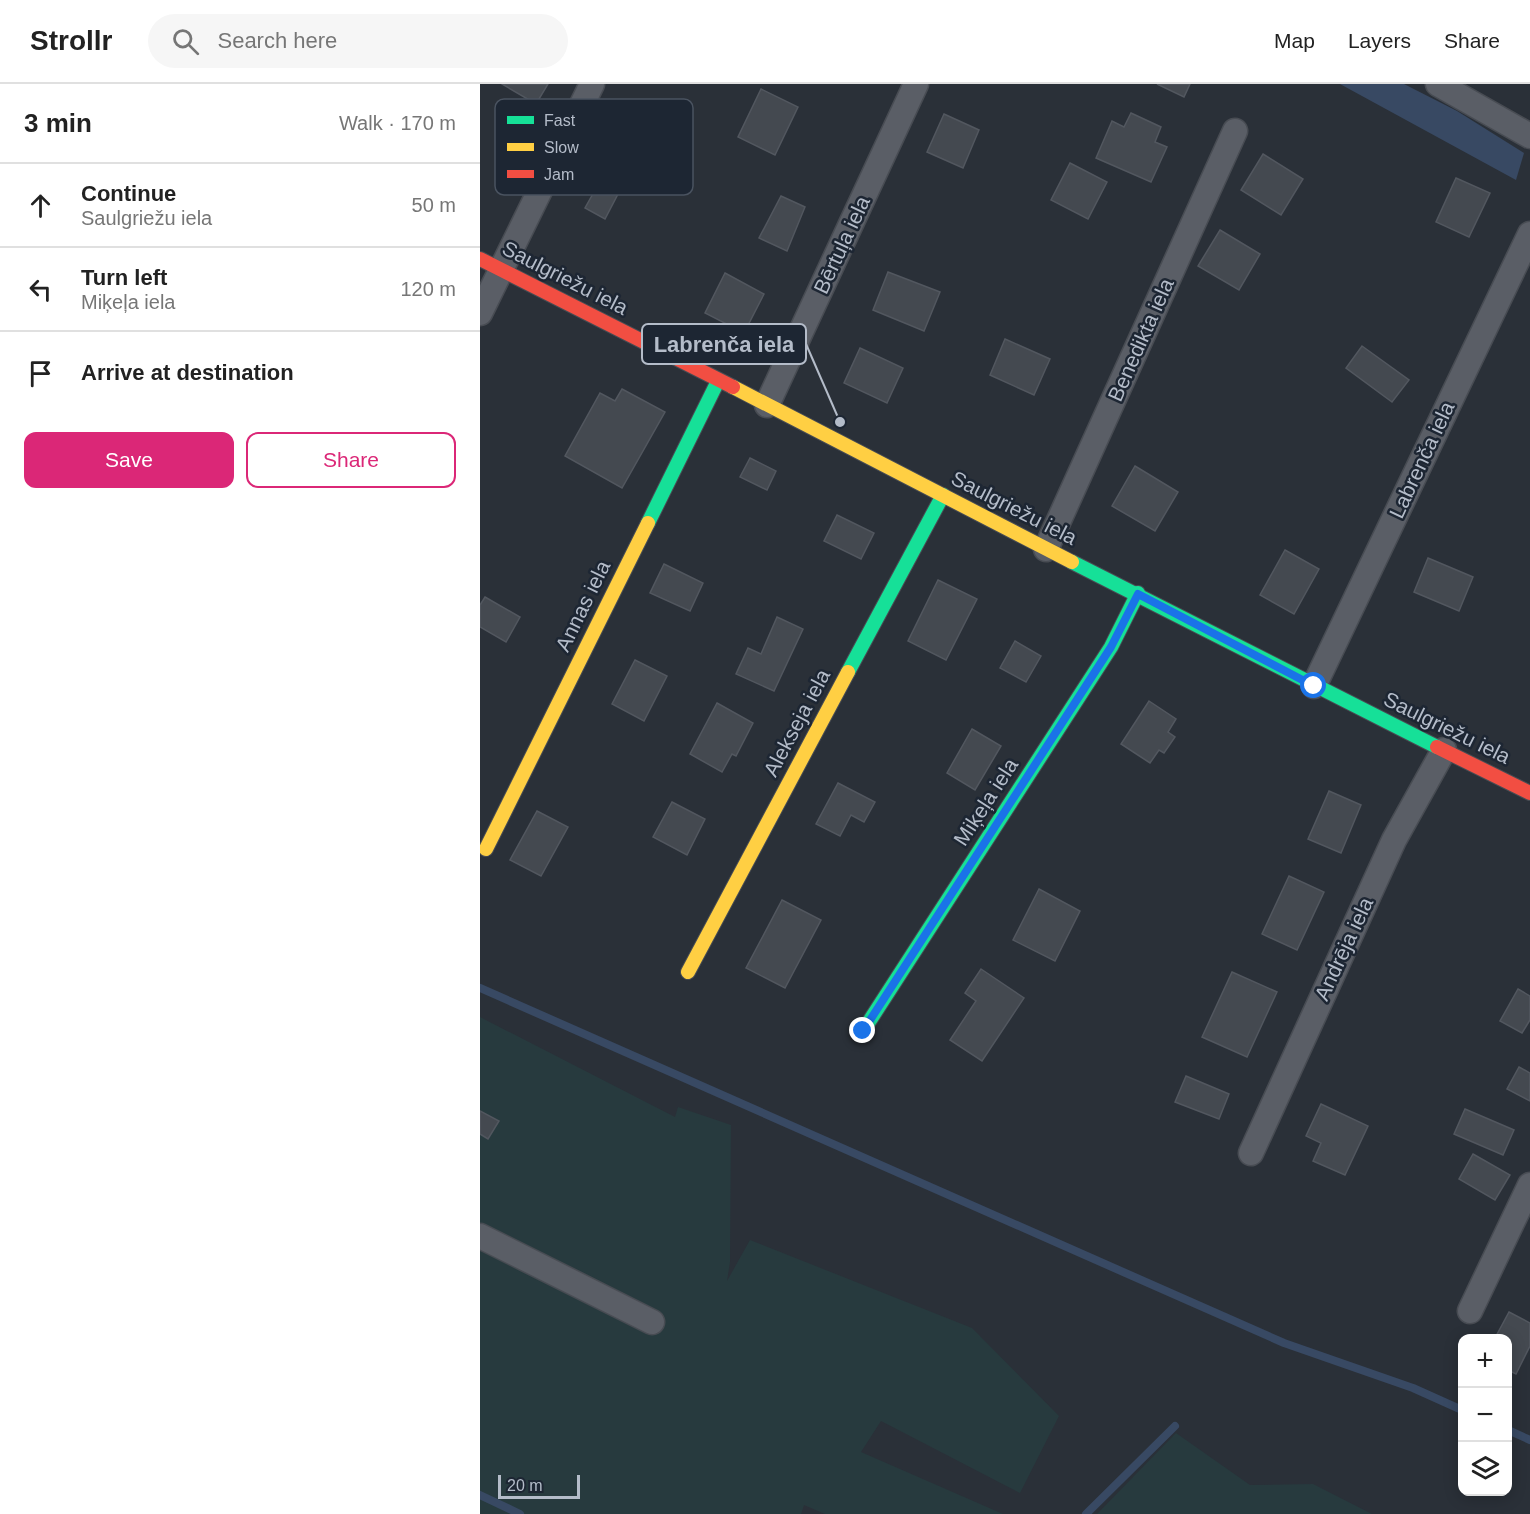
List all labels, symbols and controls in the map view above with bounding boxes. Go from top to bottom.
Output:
search box [148,14,568,68]
text: Strollr [30,25,112,56]
icon: search [169,25,202,58]
text: Search here [217,28,337,53]
text: Map [1274,29,1315,52]
text: Layers [1348,29,1411,52]
text: Share [1444,29,1500,52]
legend [495,99,693,195]
text: 3 min [24,108,92,138]
text: Walk · 170 m [339,112,456,134]
text: Fast [544,112,576,129]
text: Slow [544,139,579,156]
text: Jam [544,166,574,183]
text: Continue [81,181,176,206]
icon: ahead [24,189,57,222]
street label: Bērtuļa iela [809,192,874,297]
text: 50 m [412,194,456,216]
text: Saulgriežu iela [81,207,212,229]
street label: Saulgriežu iela [499,236,632,319]
text: Turn left [81,265,167,290]
icon: left [24,273,57,306]
street label: Benedikta iela [1103,275,1178,405]
text: 120 m [400,278,456,300]
text: Miķeļa iela [81,291,175,313]
callout: Labrenča iela [642,324,806,364]
text: Labrenča iela [654,332,795,357]
icon: arrive [24,357,57,390]
text: Arrive at destination [81,360,294,385]
street label: Labrenča iela [1384,397,1459,522]
button: Save [24,432,234,488]
button: Share [246,432,456,488]
street label: Saulgriežu iela [948,466,1081,549]
street label: Annas iela [551,556,615,655]
street label: Alekseja iela [759,665,835,780]
route start [1300,672,1326,698]
street label: Saulgriežu iela [1380,687,1514,768]
street label: Miķeļa iela [949,754,1022,850]
street label: Andrēja iela [1310,893,1378,1004]
route end [849,1017,875,1043]
map controls [1458,1334,1512,1496]
button: + [1458,1334,1512,1388]
button: − [1458,1388,1512,1442]
button: layers [1458,1442,1512,1496]
scale bar [498,1472,580,1500]
text: 20 m [507,1477,543,1494]

